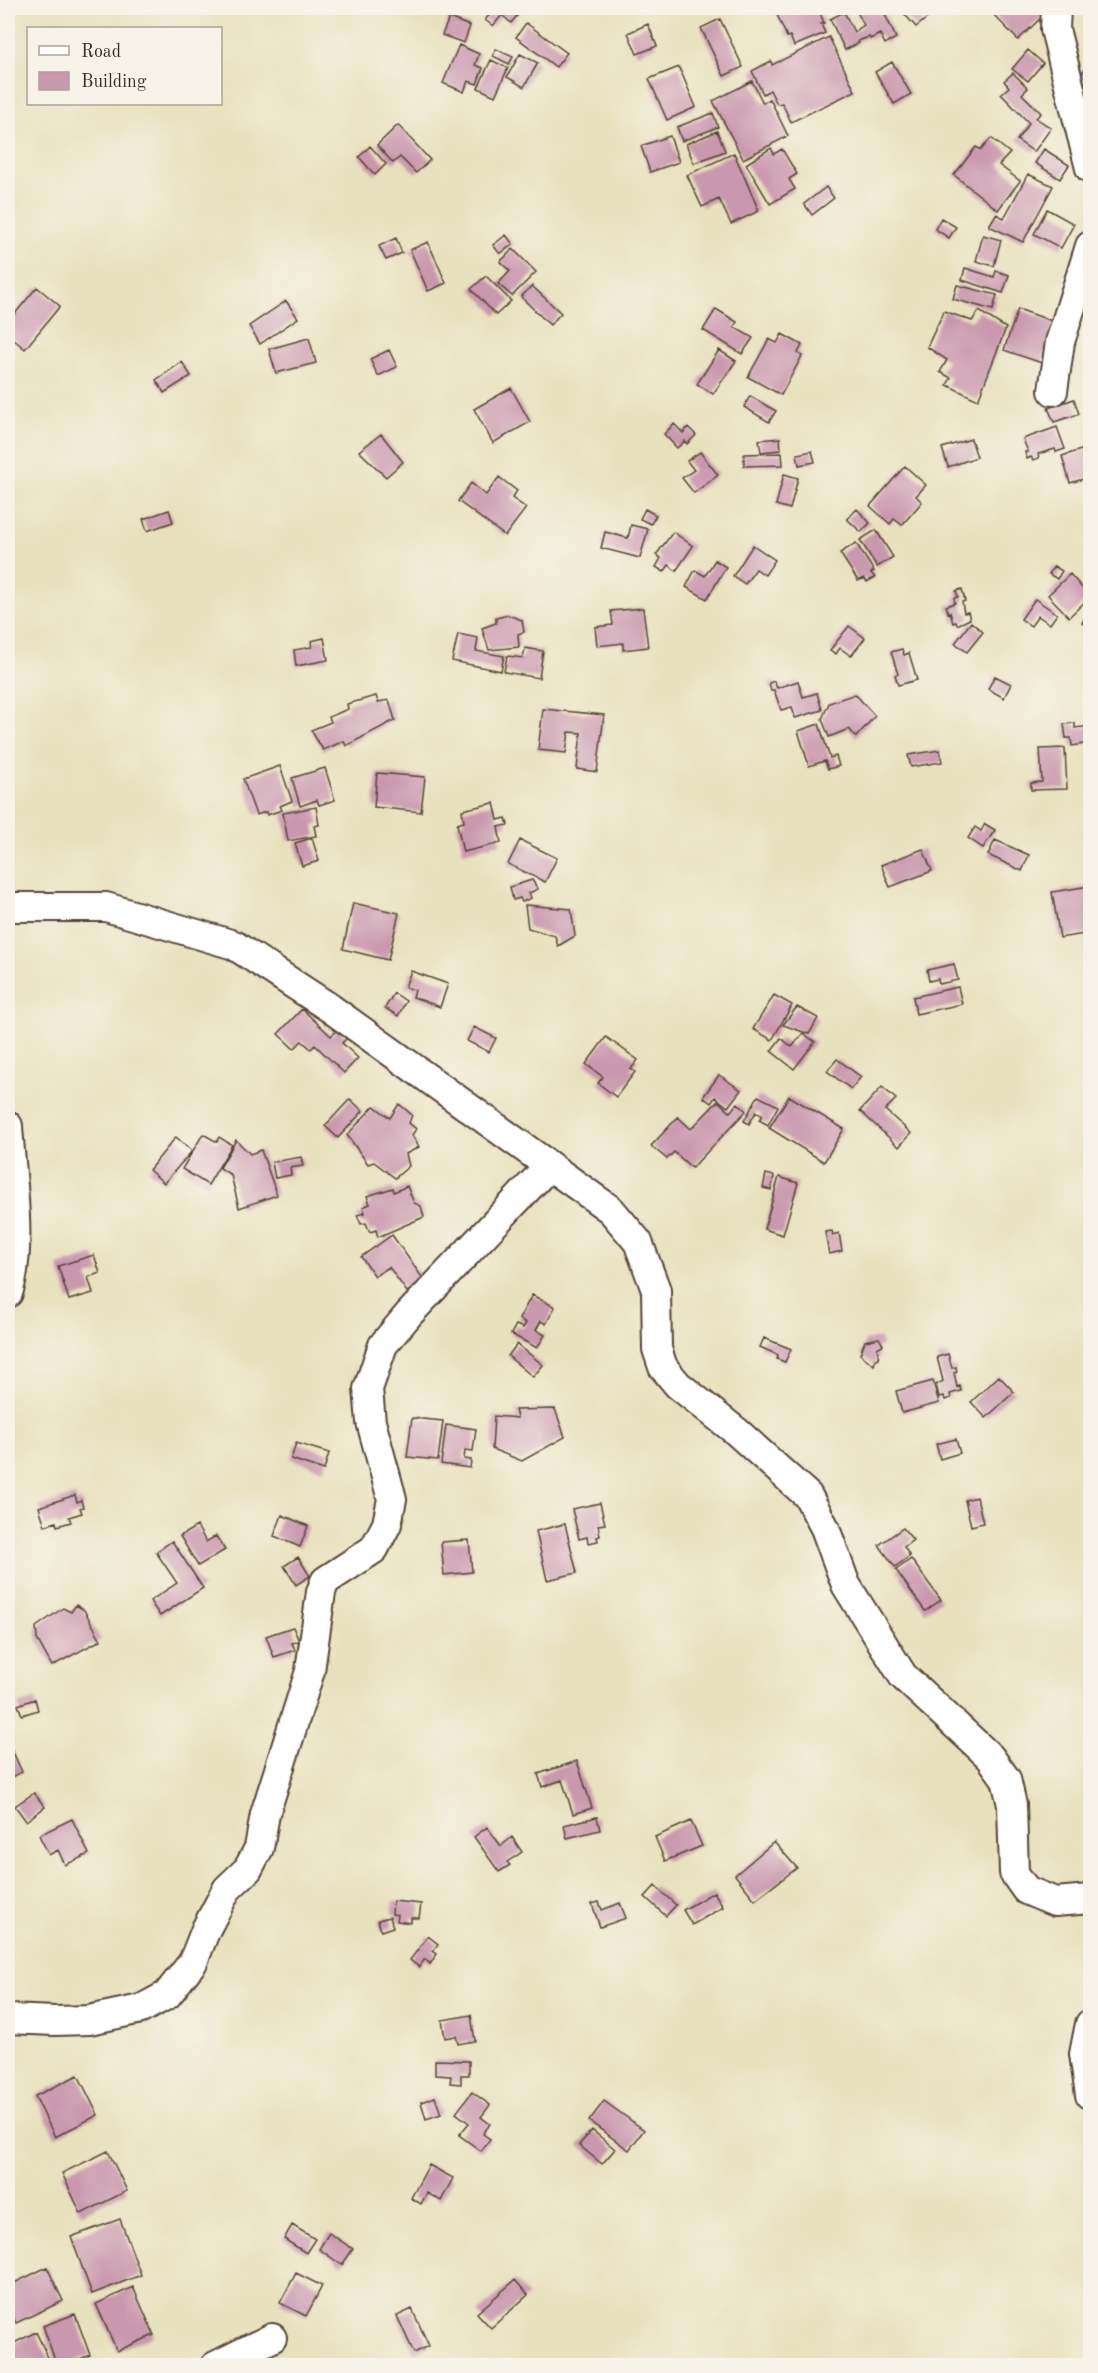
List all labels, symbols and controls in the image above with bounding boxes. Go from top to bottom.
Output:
legend [27,27,222,105]
text: Road [81,43,121,61]
text: Building [81,73,147,91]

